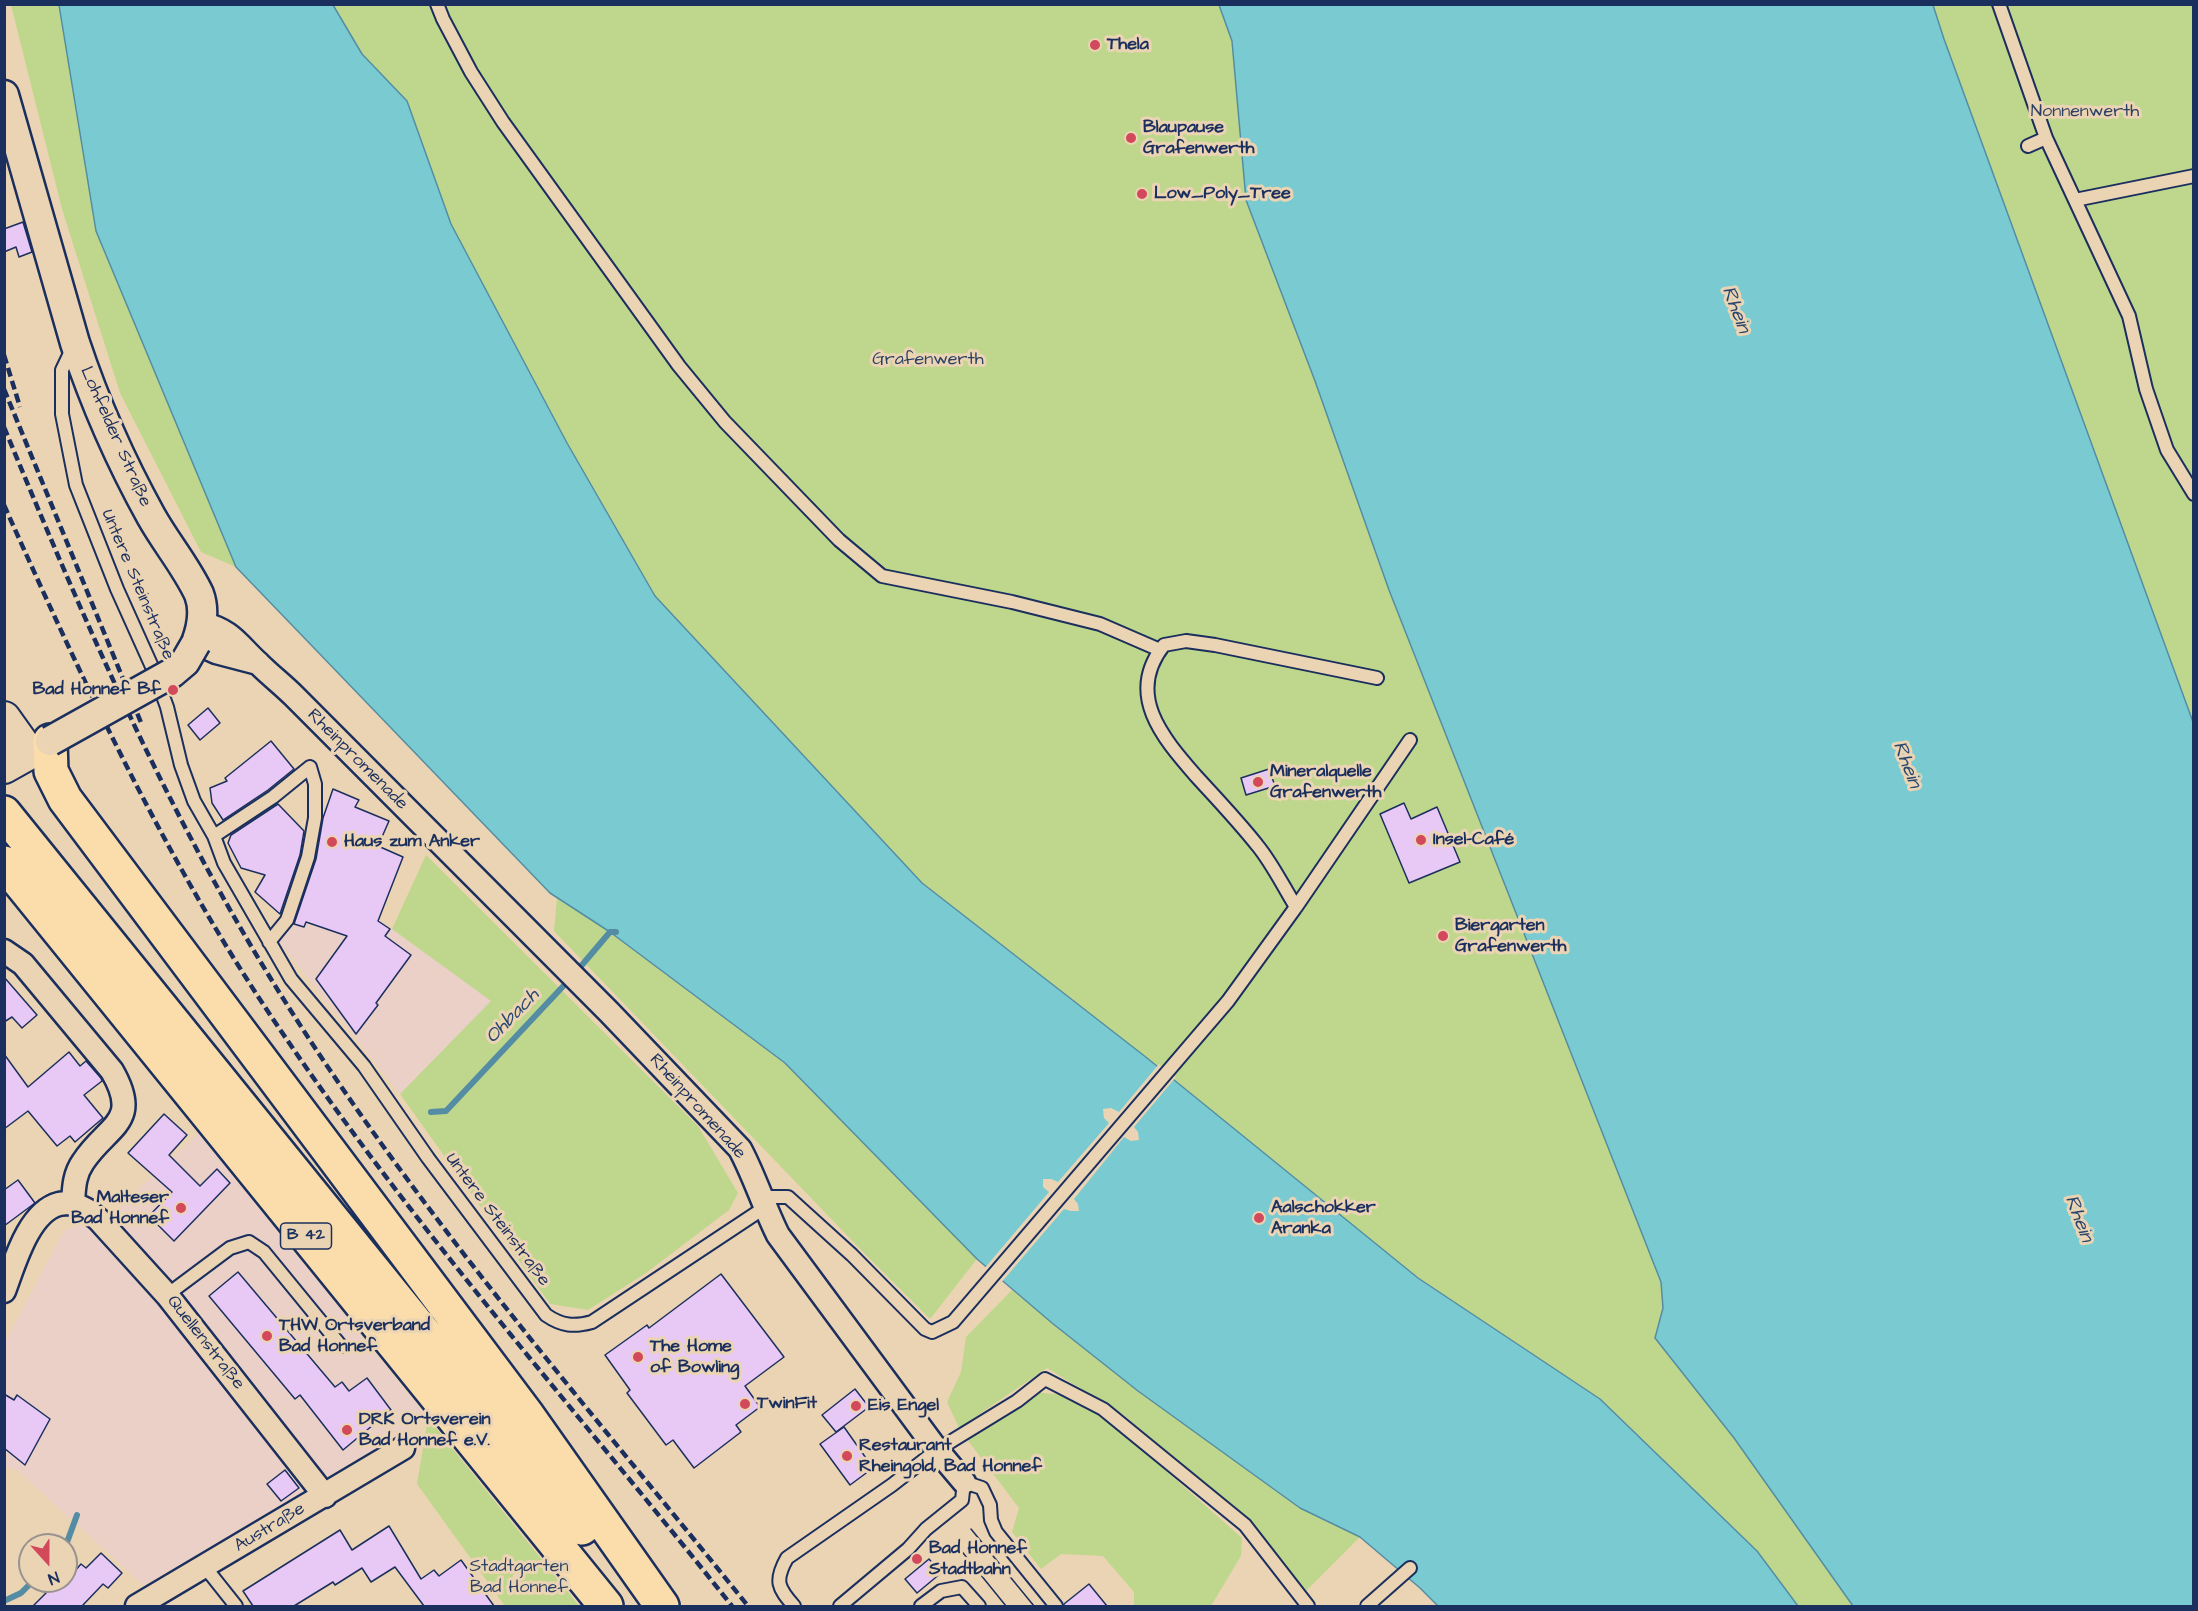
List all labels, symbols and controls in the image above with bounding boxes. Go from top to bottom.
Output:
place label: Thela [1107,34,1149,56]
marker: Thela [1088,38,1102,52]
park label: Nonnenwerth [2031,101,2139,123]
place label: Blaupause Grafenwerth [1143,117,1254,160]
marker: Blaupause Grafenwerth [1124,131,1138,145]
place label: Low_Poly_Tree [1154,183,1291,205]
marker: Low_Poly_Tree [1135,187,1149,201]
water label: Rhein [1715,283,1755,337]
park label: Grafenwerth [872,349,984,371]
street label: Lohfelder Straße [74,363,156,511]
street label: Untere Steinstraße [96,507,178,663]
place label: Bad Honnef Bf [32,679,161,701]
marker: Bad Honnef Bf [166,683,180,697]
street label: Rheinpromenade [302,705,412,815]
water label: Rhein [1886,738,1926,792]
place label: Mineralquelle Grafenwerth [1270,761,1381,804]
marker: Mineralquelle Grafenwerth [1251,775,1265,789]
place label: Insel-Café [1433,829,1514,851]
place label: Haus zum Anker [344,831,480,853]
marker: Insel-Café [1414,833,1428,847]
marker: Haus zum Anker [325,835,339,849]
place label: Biergarten Grafenwerth [1455,915,1566,958]
marker: Biergarten Grafenwerth [1436,929,1450,943]
water label: Ohbach [481,984,545,1050]
street label: Rheinpromenade [644,1050,750,1164]
street label: Untere Steinstraße [440,1149,554,1291]
place label: Malteser Bad Honnef [71,1187,169,1230]
water label: Rhein [2058,1192,2098,1246]
place label: Aalschokker Aranka [1271,1197,1376,1240]
marker: Malteser Bad Honnef [174,1201,188,1215]
marker: Aalschokker Aranka [1252,1211,1266,1225]
road number: B 42 [280,1223,332,1249]
street label: Quellenstraße [161,1291,249,1395]
place label: THW Ortsverband Bad Honnef [279,1315,430,1358]
marker: THW Ortsverband Bad Honnef [260,1329,274,1343]
place label: The Home of Bowling [650,1336,739,1378]
marker: The Home of Bowling [631,1350,645,1364]
place label: TwinFit [757,1393,817,1415]
place label: Eis Engel [868,1395,939,1417]
marker: TwinFit [738,1397,752,1411]
marker: Eis Engel [849,1399,863,1413]
place label: DRK Ortsverein Bad Honnef e.V. [359,1409,490,1452]
marker: DRK Ortsverein Bad Honnef e.V. [340,1423,354,1437]
place label: Restaurant Rheingold, Bad Honnef [859,1435,1042,1478]
marker: Restaurant Rheingold, Bad Honnef [840,1449,854,1463]
street label: Austraße [231,1498,309,1558]
north arrow [18,1533,78,1593]
place label: Bad Honnef Stadtbahn [929,1538,1027,1580]
marker: Bad Honnef Stadtbahn [910,1552,924,1566]
park label: Stadtgarten Bad Honnef [470,1556,568,1598]
text: N [45,1566,62,1590]

